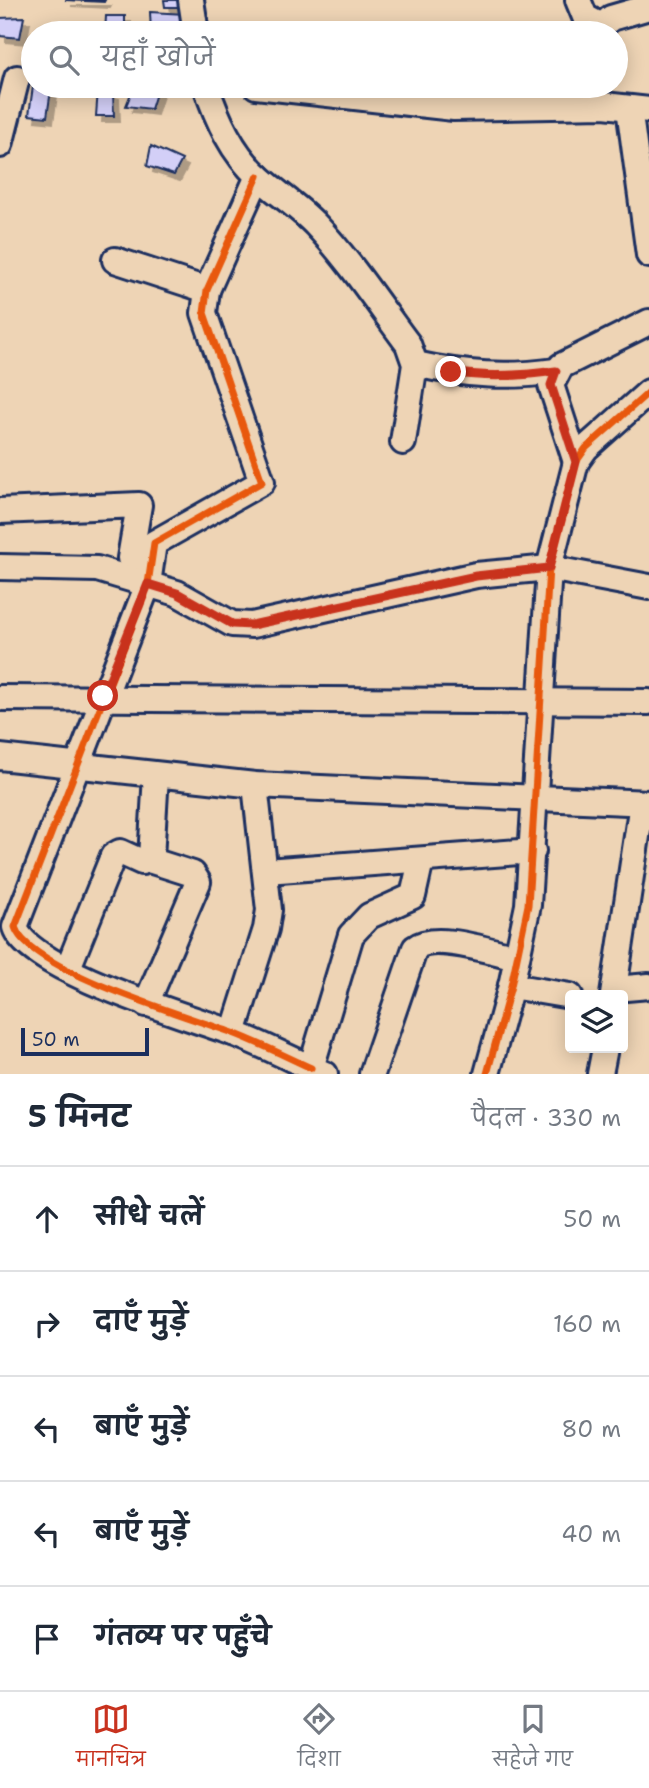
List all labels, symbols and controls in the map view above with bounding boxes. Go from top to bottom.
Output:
search box [21,21,628,98]
text: यहाँ खोजें [101,39,215,74]
icon: search [45,41,83,79]
route end [435,356,466,387]
route start [87,680,118,711]
map controls [565,990,628,1053]
button: layers [565,990,628,1053]
scale bar [21,1025,149,1057]
text: 50 m [32,1027,80,1052]
text: 5 मिनट [28,1096,130,1137]
text: पैदल · 330 m [471,1103,621,1133]
text: सीधे चलें [95,1198,204,1233]
icon: ahead [28,1200,66,1238]
text: 50 m [563,1204,621,1234]
text: दाएँ मुड़ें [95,1303,188,1338]
icon: right [28,1305,66,1343]
text: 160 m [553,1309,621,1339]
text: बाएँ मुड़ें [95,1408,189,1443]
icon: left [28,1410,66,1448]
text: 80 m [562,1414,621,1444]
text: बाएँ मुड़ें [95,1513,189,1548]
icon: left [28,1515,66,1553]
text: 40 m [561,1519,621,1549]
text: गंतव्य पर पहुँचे [95,1618,271,1653]
icon: arrive [28,1620,66,1658]
tab: मानचित्र [76,1700,146,1780]
tab: दिशा [298,1700,341,1780]
tab: सहेजे गए [493,1700,573,1780]

